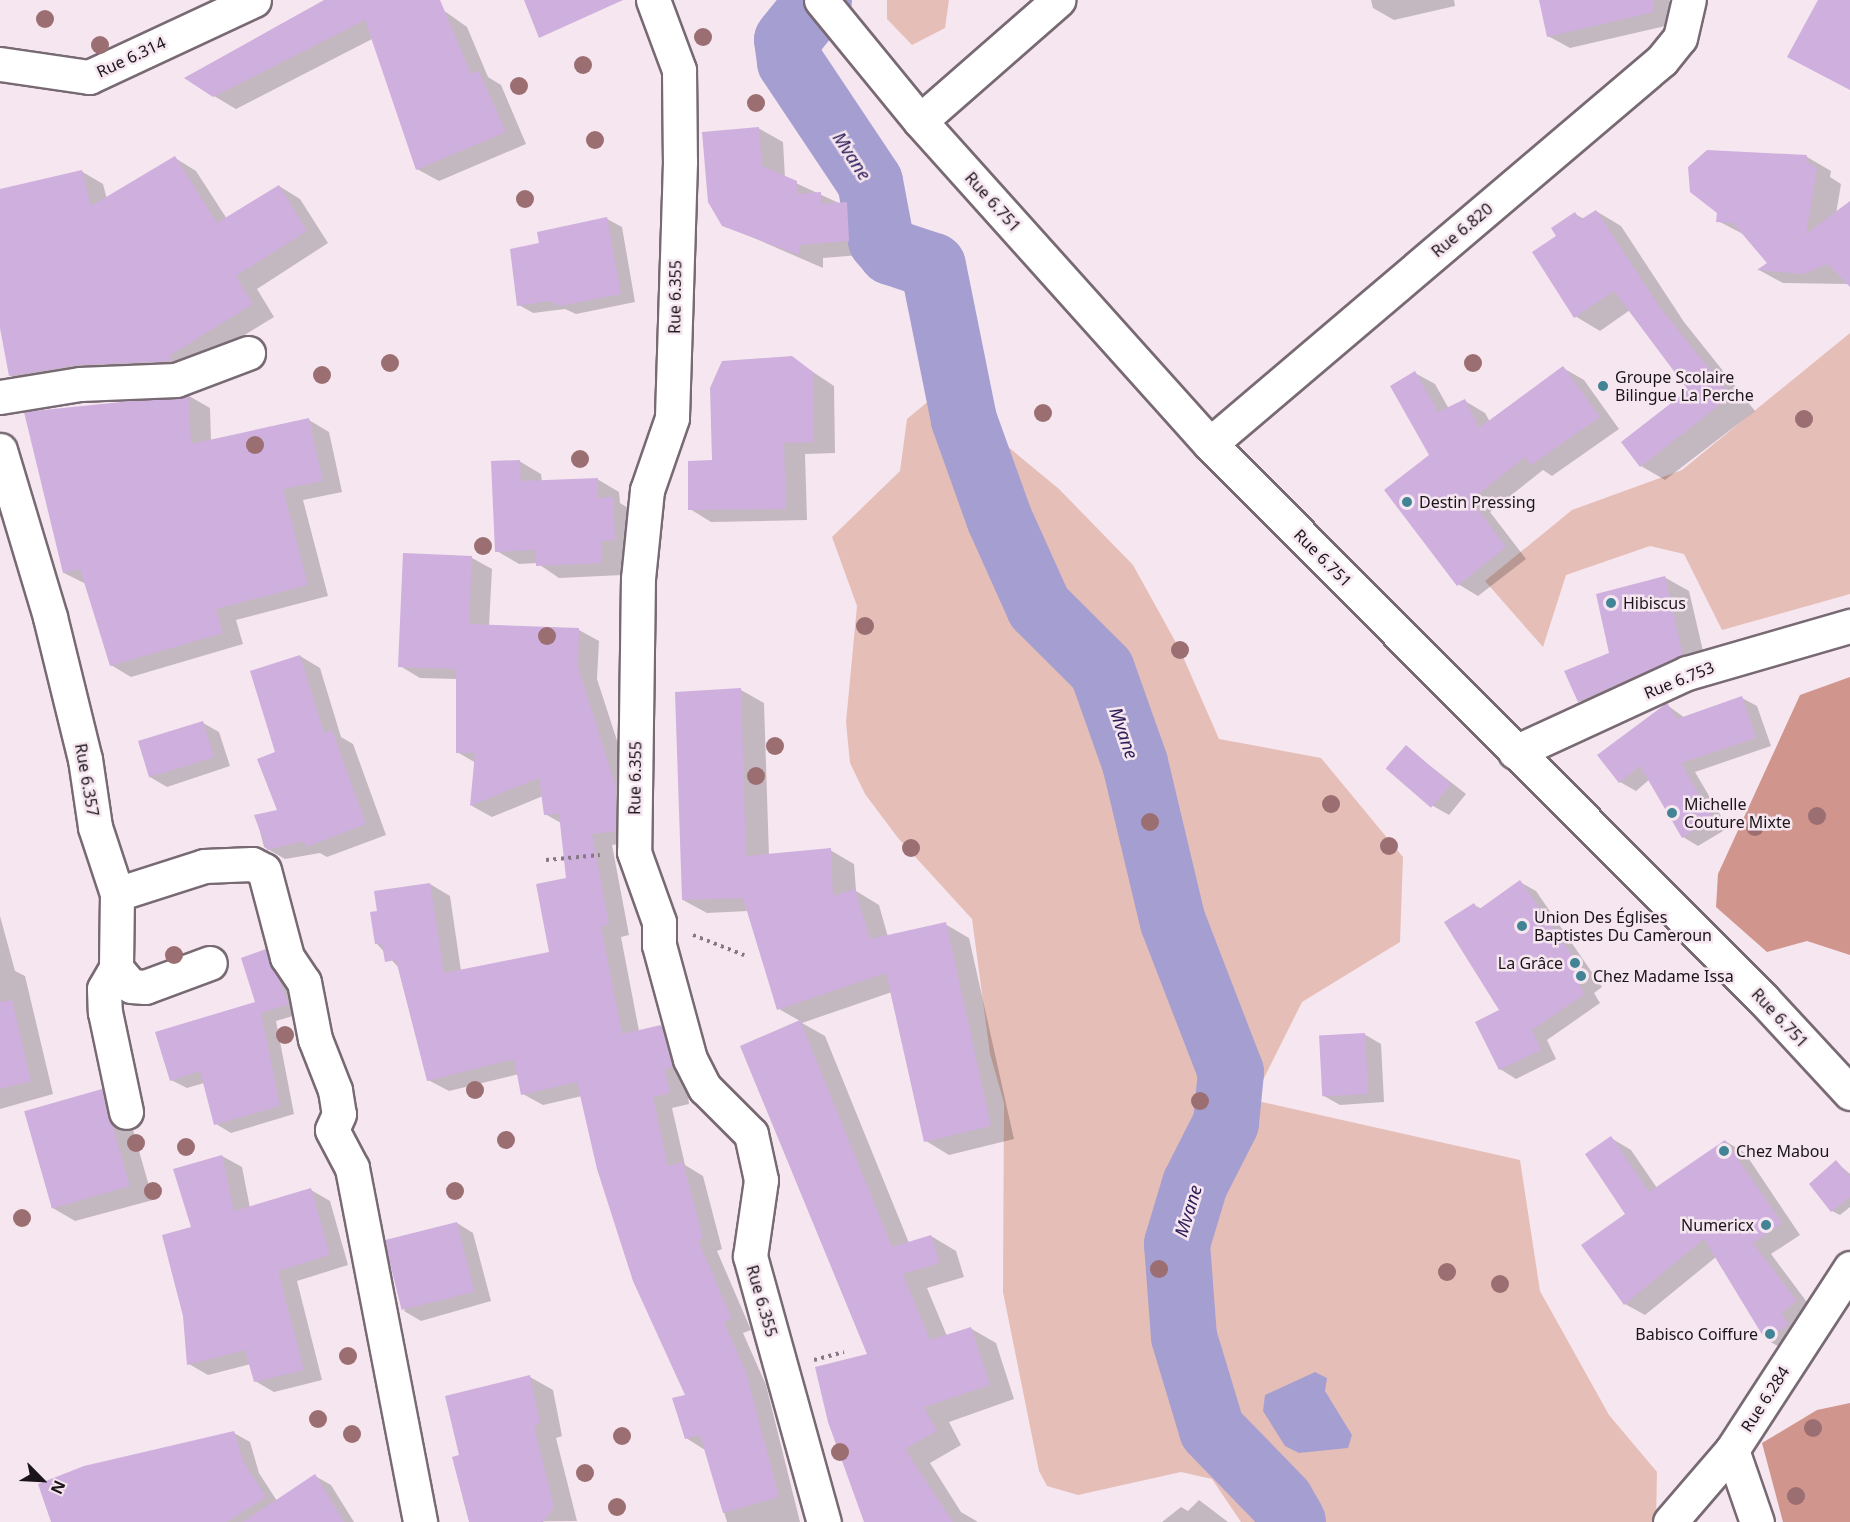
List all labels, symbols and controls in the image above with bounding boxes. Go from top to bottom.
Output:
street label: Rue 6.314 [93,33,169,81]
water label: Mvane [828,128,876,184]
street label: Rue 6.751 [961,168,1025,236]
street label: Rue 6.820 [1428,199,1496,261]
street label: Rue 6.355 [665,260,685,334]
place label: Groupe Scolaire Bilingue La Perche [1615,367,1754,405]
marker: Groupe Scolaire Bilingue La Perche [1596,379,1610,393]
place label: Destin Pressing [1419,492,1535,512]
marker: Destin Pressing [1400,495,1414,509]
street label: Rue 6.751 [1290,525,1356,591]
place label: Hibiscus [1623,593,1686,613]
marker: Hibiscus [1604,596,1618,610]
street label: Rue 6.753 [1641,657,1717,703]
water label: Mvane [1105,704,1143,762]
street label: Rue 6.355 [625,741,645,815]
street label: Rue 6.357 [71,742,103,818]
place label: Michelle Couture Mixte [1684,794,1791,832]
marker: Michelle Couture Mixte [1665,806,1679,820]
place label: Union Des Églises Baptistes Du Cameroun [1534,907,1712,945]
marker: Union Des Églises Baptistes Du Cameroun [1515,919,1529,933]
place label: La Grâce [1498,953,1563,973]
marker: La Grâce [1568,956,1582,970]
place label: Chez Madame Issa [1593,966,1734,986]
marker: Chez Madame Issa [1574,969,1588,983]
street label: Rue 6.751 [1748,984,1812,1052]
place label: Chez Mabou [1736,1141,1829,1161]
marker: Chez Mabou [1717,1144,1731,1158]
water label: Mvane [1170,1182,1206,1240]
place label: Numericx [1681,1215,1754,1235]
marker: Numericx [1759,1218,1773,1232]
street label: Rue 6.355 [743,1263,781,1339]
place label: Babisco Coiffure [1635,1324,1758,1344]
marker: Babisco Coiffure [1763,1327,1777,1341]
street label: Rue 6.284 [1737,1363,1793,1435]
north arrow [12,1450,72,1510]
text: N [46,1477,71,1498]

